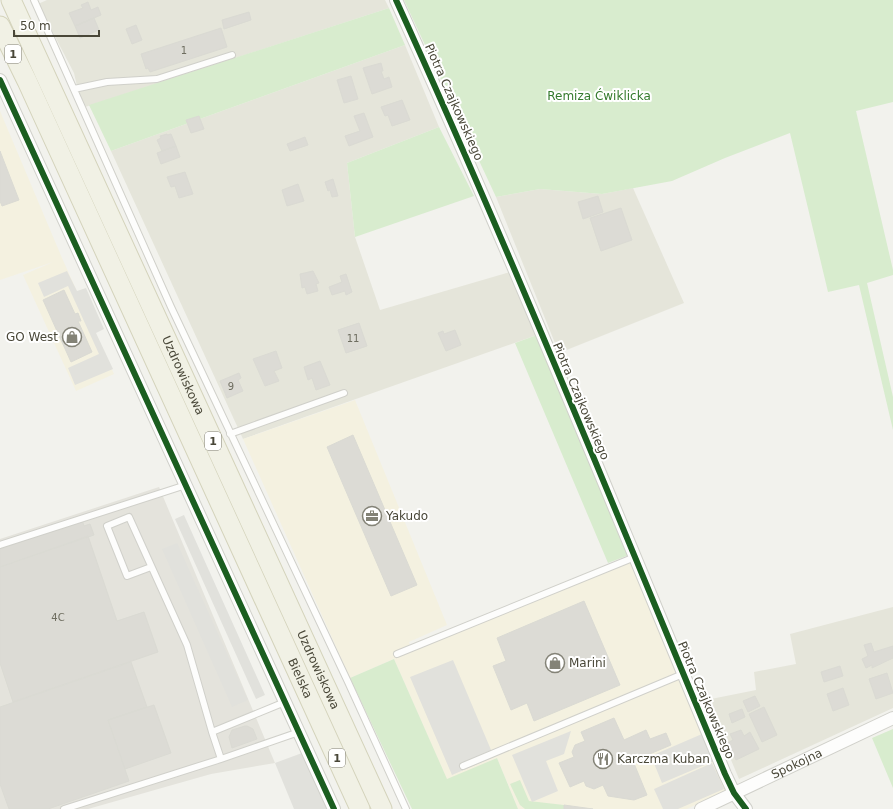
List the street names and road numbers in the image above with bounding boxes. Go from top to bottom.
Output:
street label: Piotra Czajkowskiego [422,41,486,163]
road number: 1 [5,45,21,63]
street label: Uzdrowiskowa [159,334,207,417]
street label: Piotra Czajkowskiego [550,340,612,462]
road number: 1 [205,432,221,450]
street label: Uzdrowiskowa [294,628,342,712]
street label: Piotra Czajkowskiego [675,639,737,761]
street label: Bielska [285,656,315,701]
street label: Spokojna [769,746,825,782]
road number: 1 [329,749,345,767]

